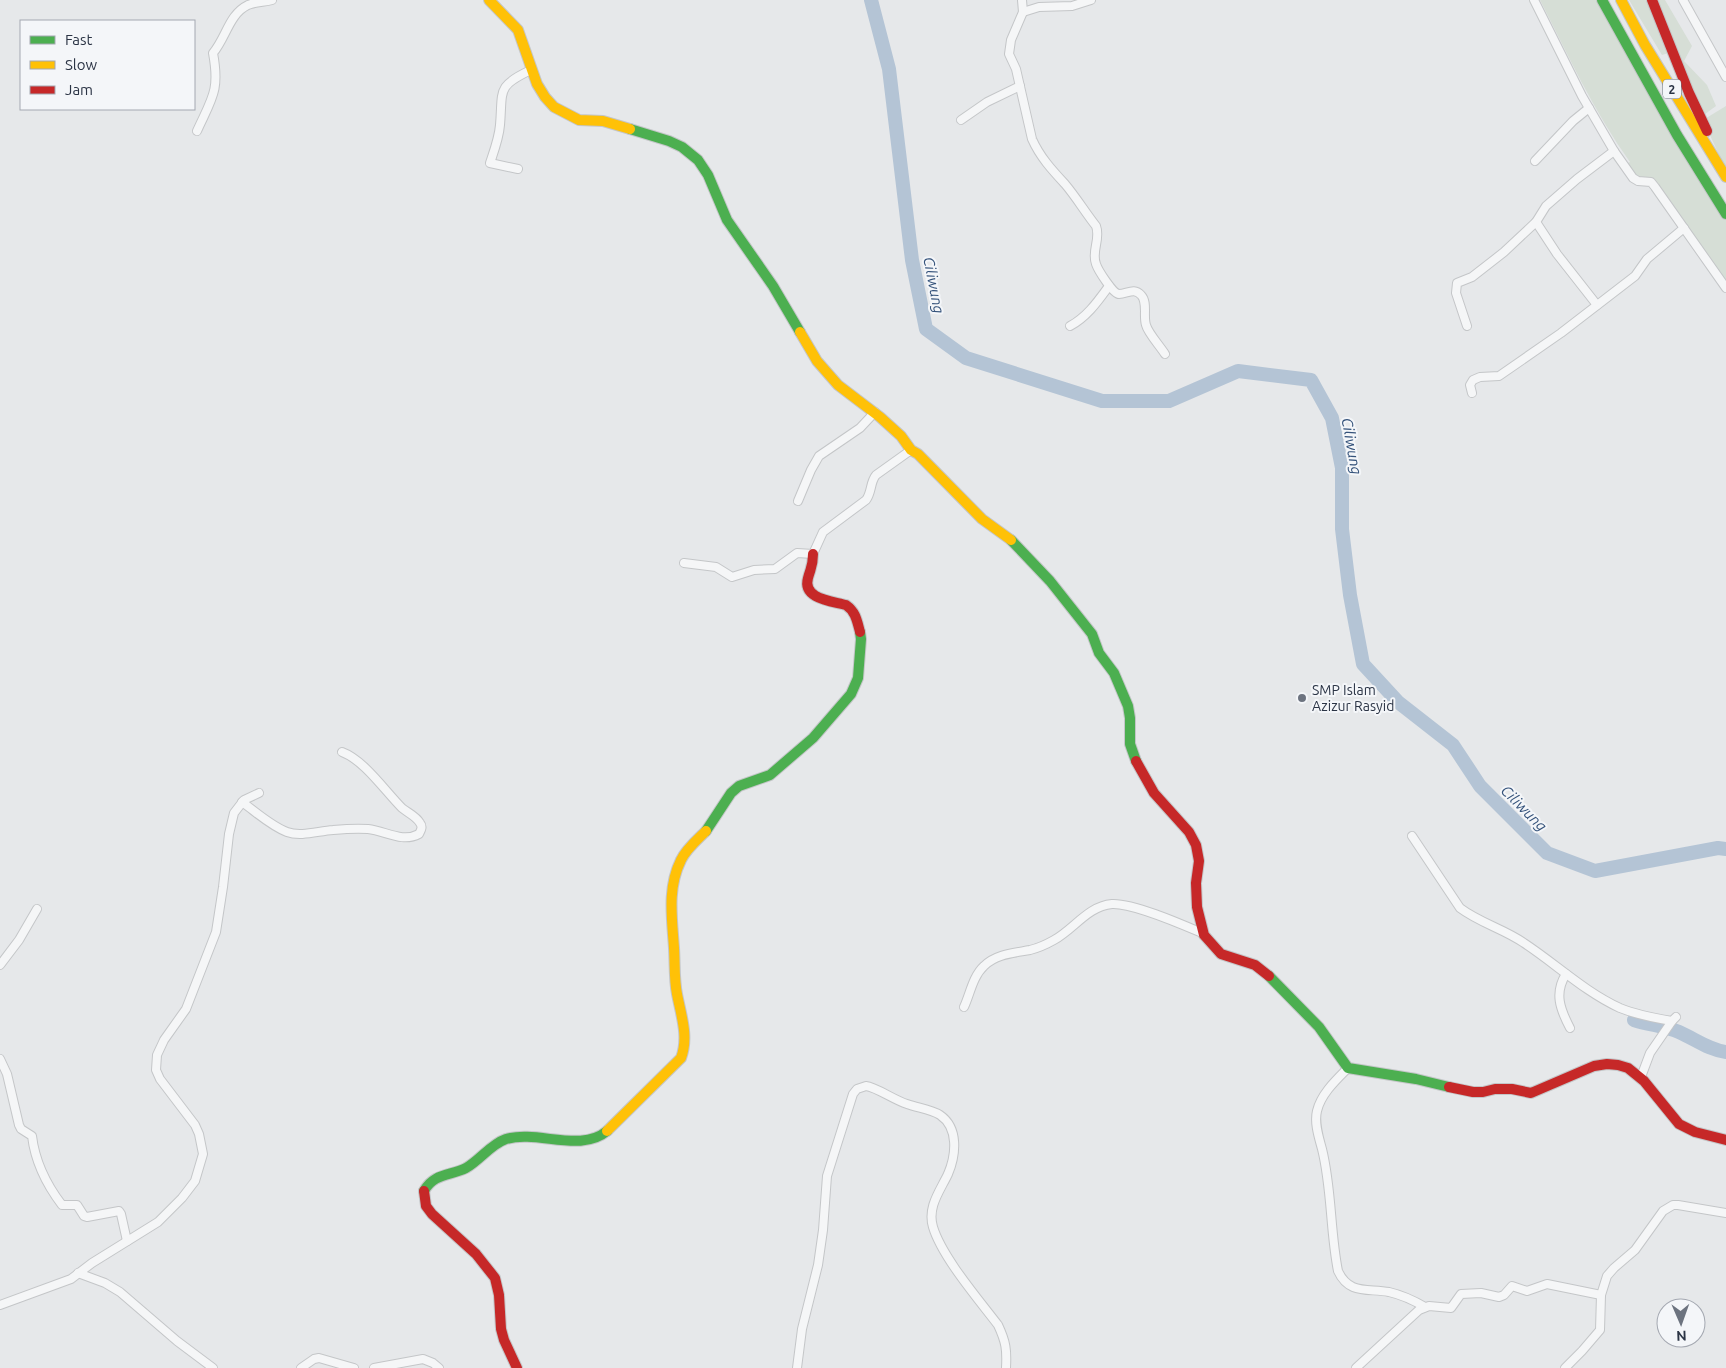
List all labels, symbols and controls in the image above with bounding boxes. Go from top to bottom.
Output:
legend [20,20,195,110]
text: Fast [65,31,93,48]
text: Slow [65,56,98,73]
road number: 2 [1663,80,1681,98]
text: Jam [65,81,93,98]
water label: Ciliwung [920,255,948,315]
water label: Ciliwung [1339,416,1365,476]
place label: SMP Islam Azizur Rasyid [1312,682,1394,714]
marker: SMP Islam Azizur Rasyid [1296,692,1308,704]
water label: Ciliwung [1498,782,1550,834]
north arrow [1656,1298,1706,1348]
text: N [1676,1328,1687,1344]

